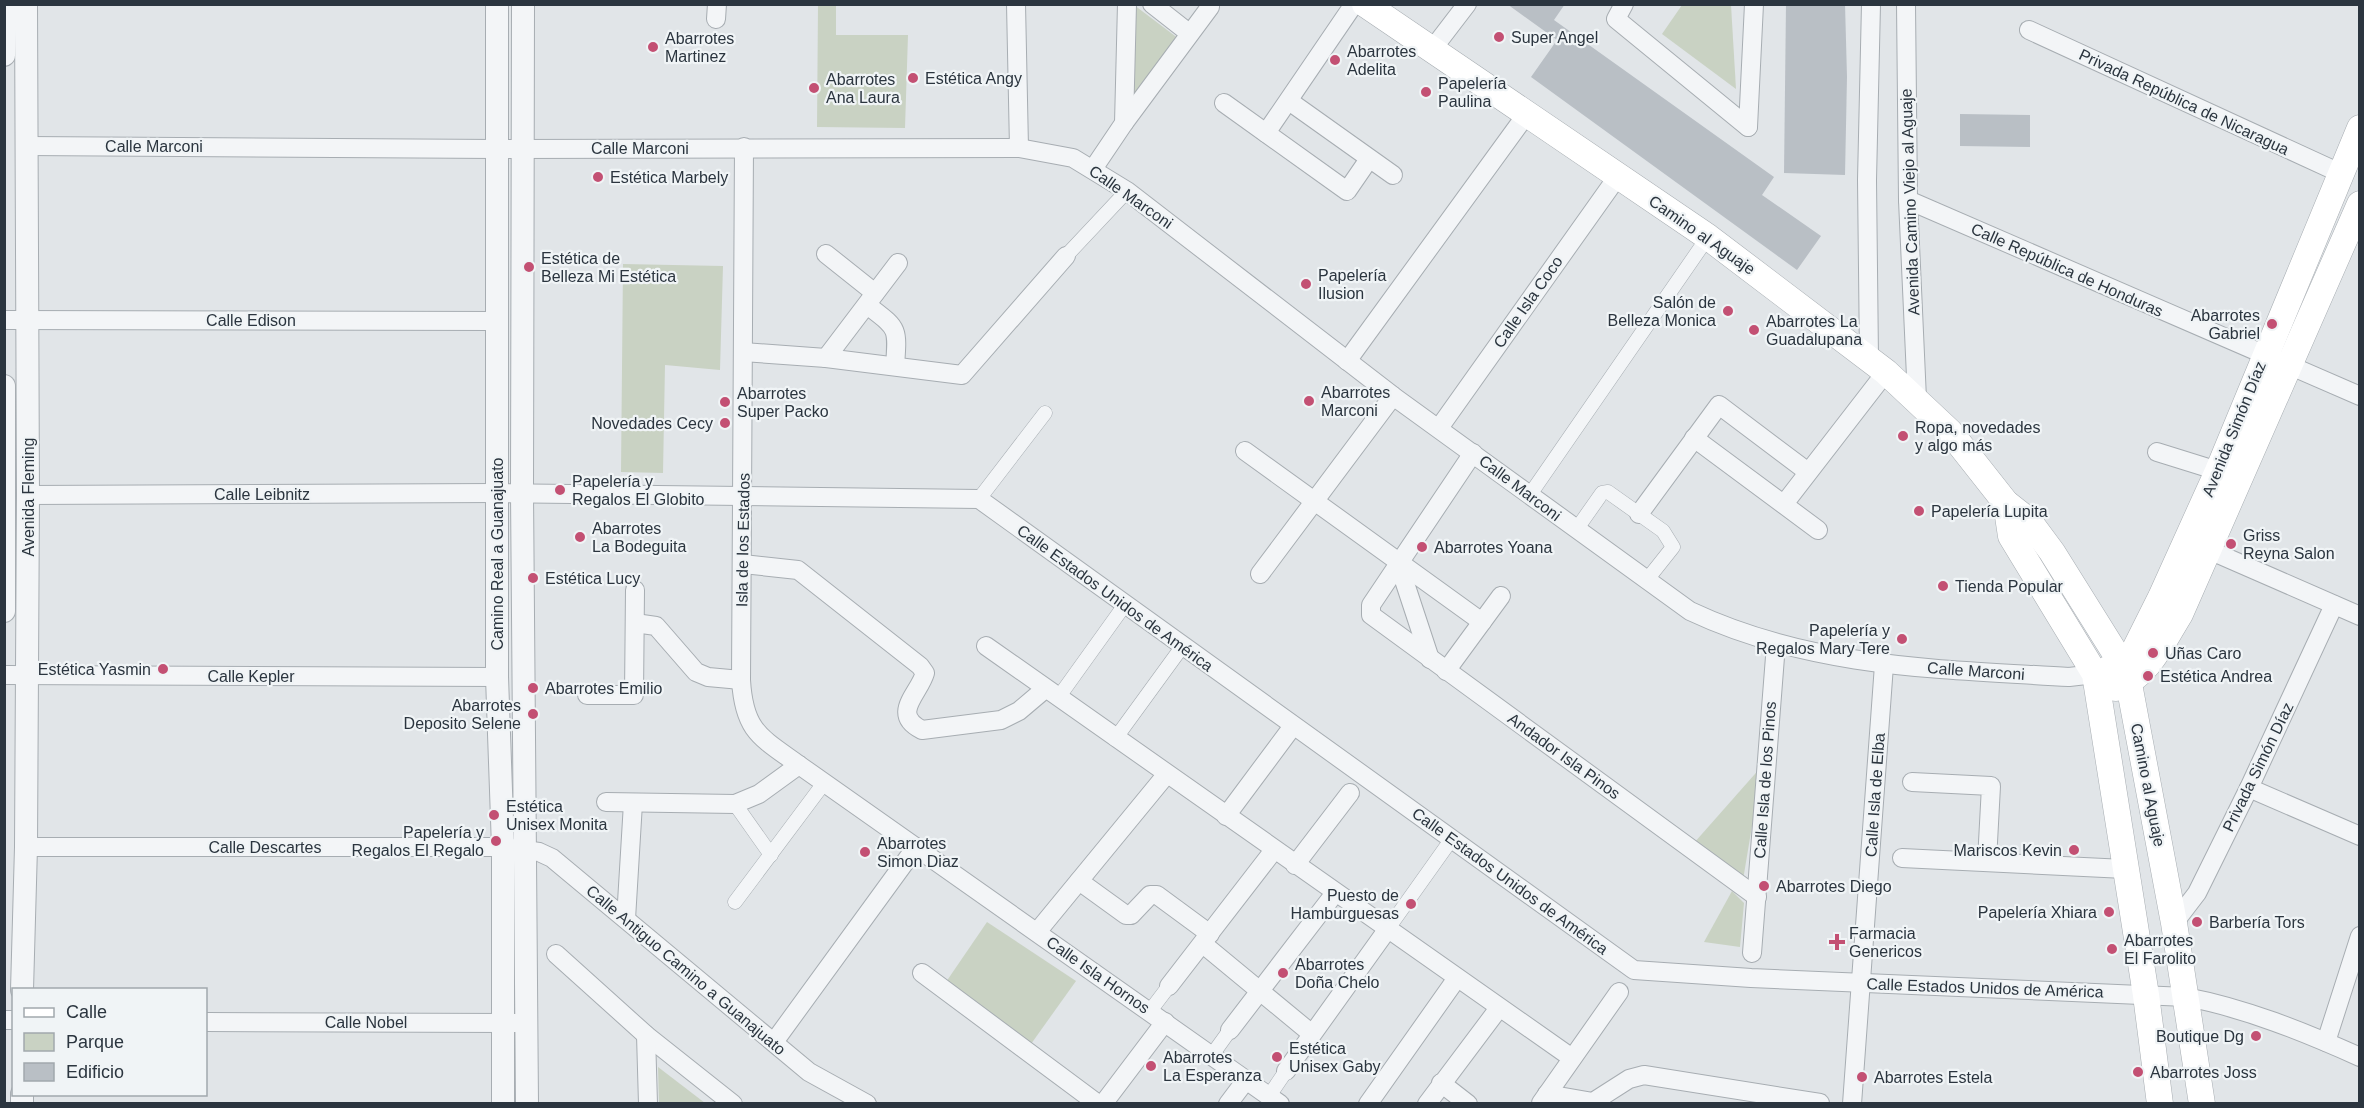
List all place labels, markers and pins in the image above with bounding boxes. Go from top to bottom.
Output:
place label: Super Angel [1511,29,1598,46]
place label: Abarrotes Martinez [665,30,734,65]
marker: Super Angel [1492,30,1506,44]
marker: Abarrotes Martinez [646,40,660,54]
place label: Abarrotes Adelita [1347,43,1416,78]
marker: Abarrotes Adelita [1328,53,1342,67]
place label: Estética Angy [925,70,1022,87]
place label: Abarrotes Ana Laura [826,71,900,106]
marker: Estética Angy [906,71,920,85]
place label: Papelería Paulina [1438,75,1507,110]
marker: Abarrotes Ana Laura [807,81,821,95]
marker: Papelería Paulina [1419,85,1433,99]
place label: Estética Marbely [610,169,728,186]
marker: Estética Marbely [591,170,605,184]
place label: Estética de Belleza Mi Estética [541,250,676,285]
marker: Estética de Belleza Mi Estética [522,260,536,274]
place label: Papelería Ilusion [1318,267,1387,302]
marker: Papelería Ilusion [1299,277,1313,291]
place label: Salón de Belleza Monica [1608,294,1716,329]
marker: Salón de Belleza Monica [1721,304,1735,318]
place label: Abarrotes Gabriel [2191,307,2260,342]
place label: Abarrotes La Guadalupana [1766,313,1862,348]
marker: Abarrotes Gabriel [2265,317,2279,331]
marker: Abarrotes La Guadalupana [1747,323,1761,337]
place label: Abarrotes Marconi [1321,384,1390,419]
place label: Abarrotes Super Packo [737,385,829,420]
marker: Abarrotes Marconi [1302,394,1316,408]
marker: Abarrotes Super Packo [718,395,732,409]
place label: Novedades Cecy [591,415,713,432]
marker: Novedades Cecy [718,416,732,430]
place label: Ropa, novedades y algo más [1915,419,2040,454]
marker: Ropa, novedades y algo más [1896,429,1910,443]
place label: Papelería y Regalos El Globito [572,473,705,508]
marker: Papelería y Regalos El Globito [553,483,567,497]
place label: Papelería Lupita [1931,503,2048,520]
marker: Papelería Lupita [1912,504,1926,518]
place label: Abarrotes La Bodeguita [592,520,686,555]
place label: Griss Reyna Salon [2243,527,2335,562]
marker: Abarrotes La Bodeguita [573,530,587,544]
marker: Griss Reyna Salon [2224,537,2238,551]
place label: Abarrotes Yoana [1434,539,1552,556]
marker: Abarrotes Yoana [1415,540,1429,554]
place label: Estética Lucy [545,570,640,587]
marker: Estética Lucy [526,571,540,585]
place label: Tienda Popular [1955,578,2064,595]
marker: Tienda Popular [1936,579,1950,593]
place label: Papelería y Regalos Mary Tere [1756,622,1890,657]
marker: Papelería y Regalos Mary Tere [1895,632,1909,646]
place label: Uñas Caro [2165,645,2242,662]
marker: Uñas Caro [2146,646,2160,660]
place label: Estética Yasmin [38,661,151,678]
marker: Estética Yasmin [156,662,170,676]
place label: Estética Andrea [2160,668,2272,685]
marker: Estética Andrea [2141,669,2155,683]
place label: Abarrotes Emilio [545,680,662,697]
marker: Abarrotes Emilio [526,681,540,695]
place label: Abarrotes Deposito Selene [404,697,521,732]
marker: Abarrotes Deposito Selene [526,707,540,721]
place label: Estética Unisex Monita [506,798,607,833]
marker: Estética Unisex Monita [487,808,501,822]
place label: Papelería y Regalos El Regalo [351,824,484,859]
marker: Papelería y Regalos El Regalo [489,834,503,848]
place label: Abarrotes Simon Diaz [877,835,959,870]
place label: Mariscos Kevin [1954,842,2062,859]
marker: Mariscos Kevin [2067,843,2081,857]
marker: Abarrotes Simon Diaz [858,845,872,859]
place label: Abarrotes Diego [1776,878,1892,895]
marker: Abarrotes Diego [1757,879,1771,893]
place label: Puesto de Hamburguesas [1291,887,1399,922]
marker: Puesto de Hamburguesas [1404,897,1418,911]
place label: Papelería Xhiara [1978,904,2097,921]
marker: Papelería Xhiara [2102,905,2116,919]
place label: Barbería Tors [2209,914,2305,931]
marker: Barbería Tors [2190,915,2204,929]
place label: Farmacia Genericos [1849,925,1922,960]
place label: Abarrotes El Farolito [2124,932,2196,967]
marker: Farmacia Genericos [1830,935,1844,949]
marker: Abarrotes El Farolito [2105,942,2119,956]
place label: Abarrotes Doña Chelo [1295,956,1380,991]
marker: Abarrotes Doña Chelo [1276,966,1290,980]
place label: Boutique Dg [2156,1028,2244,1045]
marker: Boutique Dg [2249,1029,2263,1043]
place label: Estética Unisex Gaby [1289,1040,1381,1075]
place label: Abarrotes La Esperanza [1163,1049,1262,1084]
marker: Estética Unisex Gaby [1270,1050,1284,1064]
marker: Abarrotes La Esperanza [1144,1059,1158,1073]
place label: Abarrotes Joss [2150,1064,2257,1081]
marker: Abarrotes Joss [2131,1065,2145,1079]
place label: Abarrotes Estela [1874,1069,1992,1086]
marker: Abarrotes Estela [1855,1070,1869,1084]

